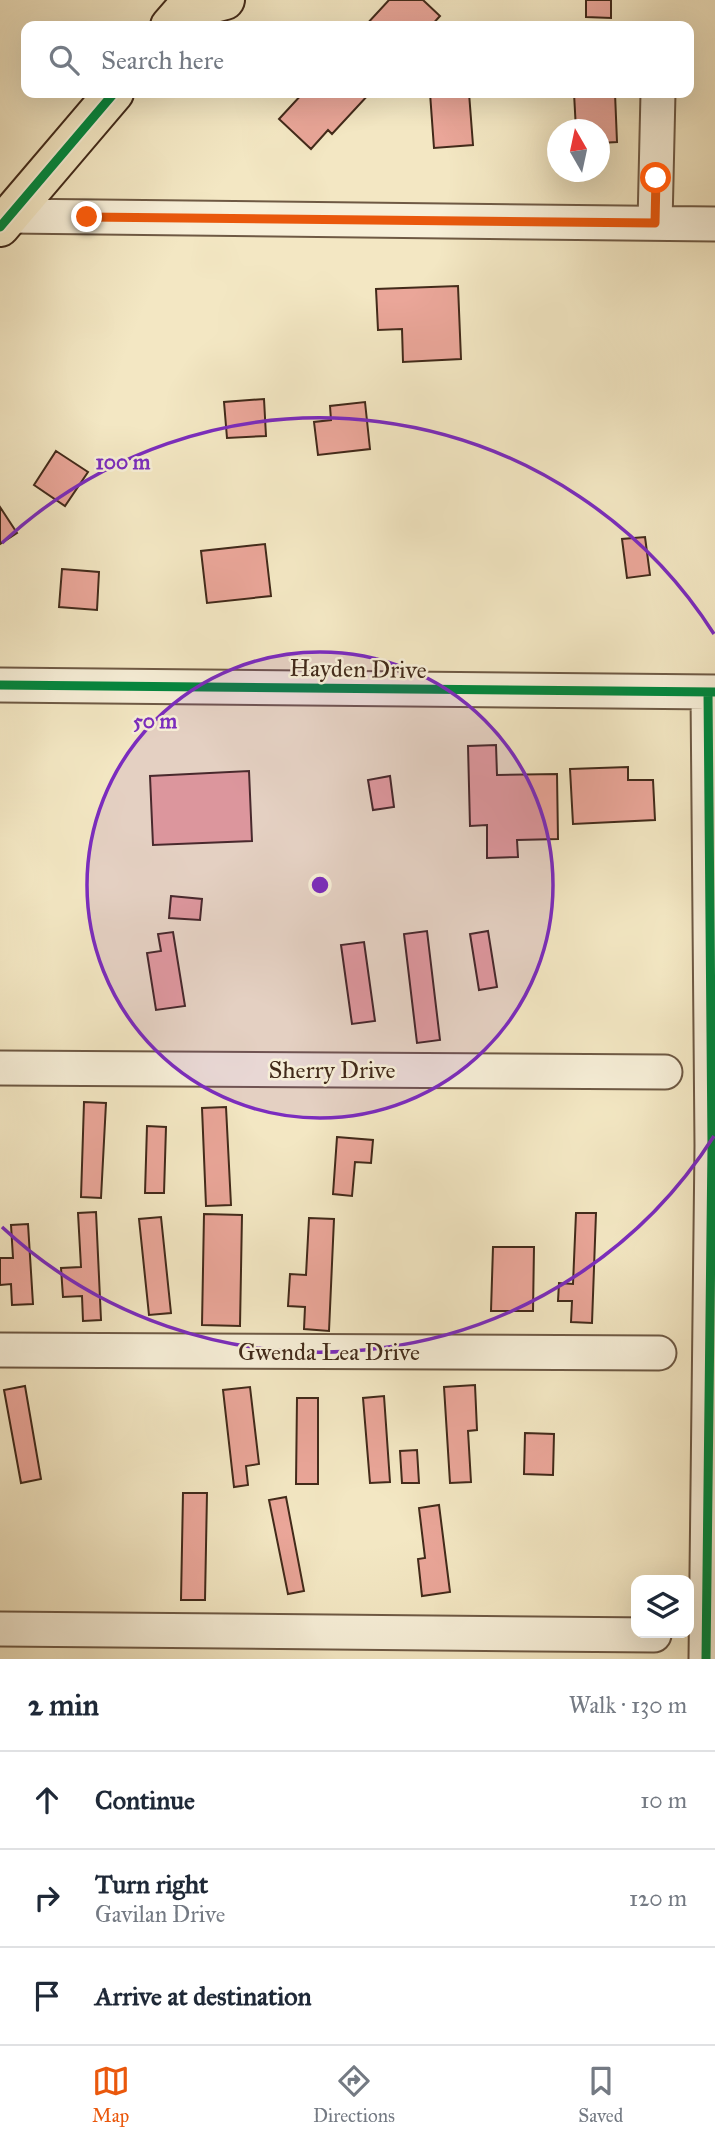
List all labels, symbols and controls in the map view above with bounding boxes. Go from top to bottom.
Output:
search box [21,21,694,98]
icon: search [45,41,83,79]
text: Search here [101,44,224,76]
north arrow [547,119,610,182]
route start [640,162,671,193]
route end [71,201,102,232]
text: 100 m [96,449,151,475]
street label: Hayden Drive [289,653,427,685]
text: 50 m [133,708,177,734]
centre of rings [308,873,332,897]
street label: Sherry Drive [269,1055,395,1085]
street label: Gwenda Lea Drive [238,1337,420,1367]
map controls [631,1575,694,1638]
button: layers [631,1575,694,1638]
text: 2 min [28,1687,99,1723]
text: Walk · 130 m [569,1691,687,1719]
icon: ahead [28,1781,66,1819]
text: Continue [95,1784,195,1816]
text: 10 m [640,1786,687,1814]
text: Turn right [95,1868,208,1900]
icon: right [28,1879,66,1917]
text: 120 m [629,1884,687,1912]
text: Gavilan Drive [95,1900,225,1928]
icon: arrive [28,1977,66,2015]
text: Arrive at destination [95,1980,312,2012]
tab: Map [92,2062,130,2127]
tab: Directions [313,2062,395,2127]
tab: Saved [578,2062,623,2127]

